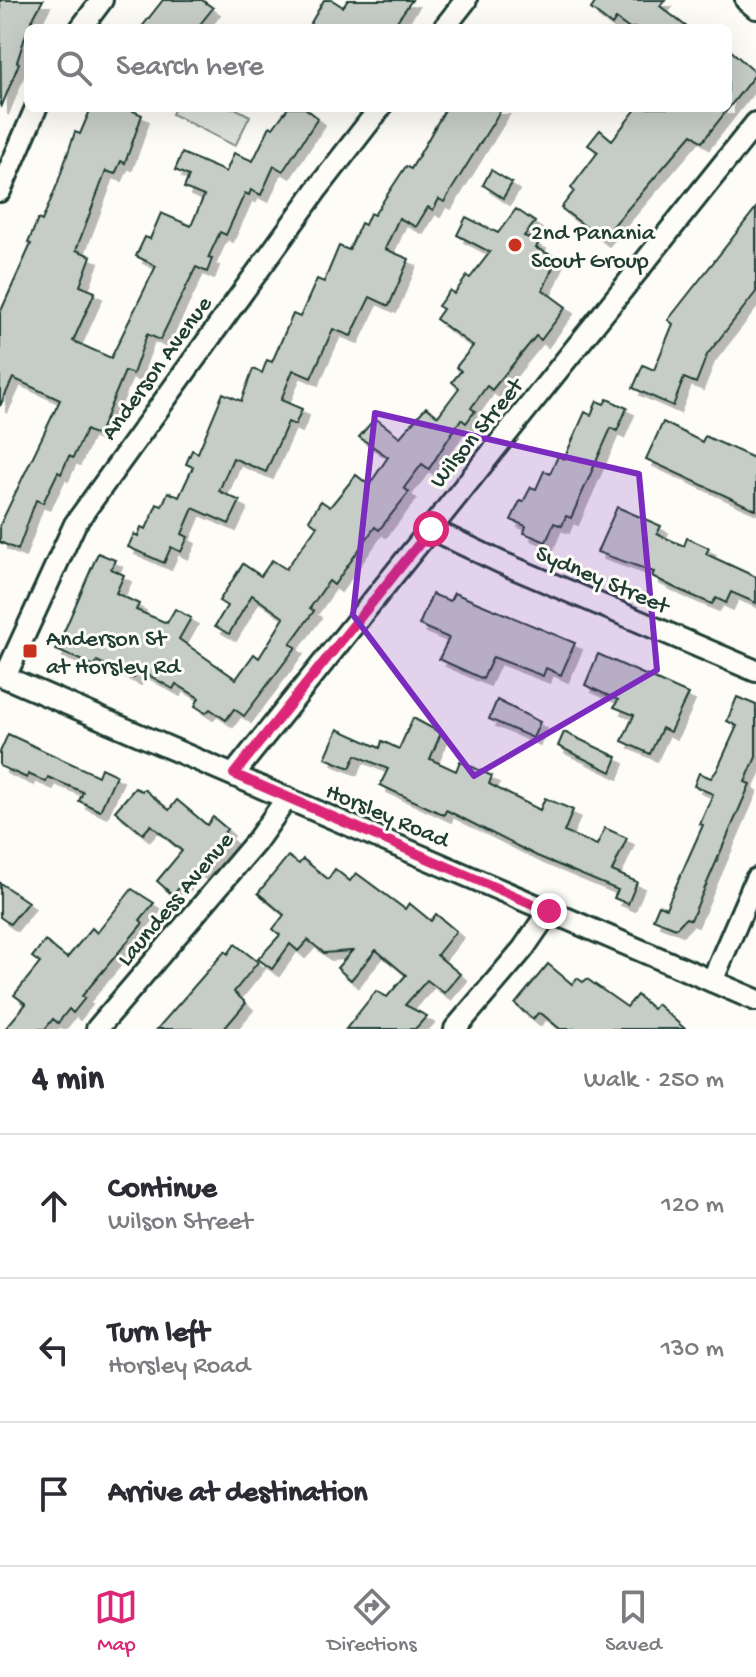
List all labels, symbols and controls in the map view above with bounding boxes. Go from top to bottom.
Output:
search box [24,24,732,112]
icon: search [52,46,96,90]
text: Search here [116,51,264,86]
place label: 2nd Panania Scout Group [531,220,656,277]
marker: 2nd Panania Scout Group [506,236,524,254]
street label: Anderson Avenue [96,291,220,447]
street label: Wilson Street [425,372,532,495]
route start [413,511,449,547]
street label: Sydney Street [530,540,675,623]
place label: Anderson St at Horsley Rd [46,626,182,683]
marker: Anderson St at Horsley Rd [21,642,39,660]
street label: Horsley Road [321,778,454,857]
street label: Laundess Avenue [112,827,242,973]
route end [531,893,567,929]
text: 4 min [32,1061,104,1101]
text: Walk · 250 m [584,1066,724,1097]
text: Continue [108,1173,217,1208]
icon: ahead [32,1184,76,1228]
text: 120 m [661,1191,724,1222]
text: Wilson Street [108,1208,252,1239]
text: Turn left [108,1317,209,1352]
icon: left [32,1328,76,1372]
text: 130 m [661,1335,724,1366]
text: Horsley Road [108,1352,250,1383]
icon: arrive [32,1472,76,1516]
text: Arrive at destination [108,1477,368,1512]
tab: Map [94,1585,138,1659]
tab: Directions [327,1585,417,1659]
tab: Saved [605,1585,662,1659]

